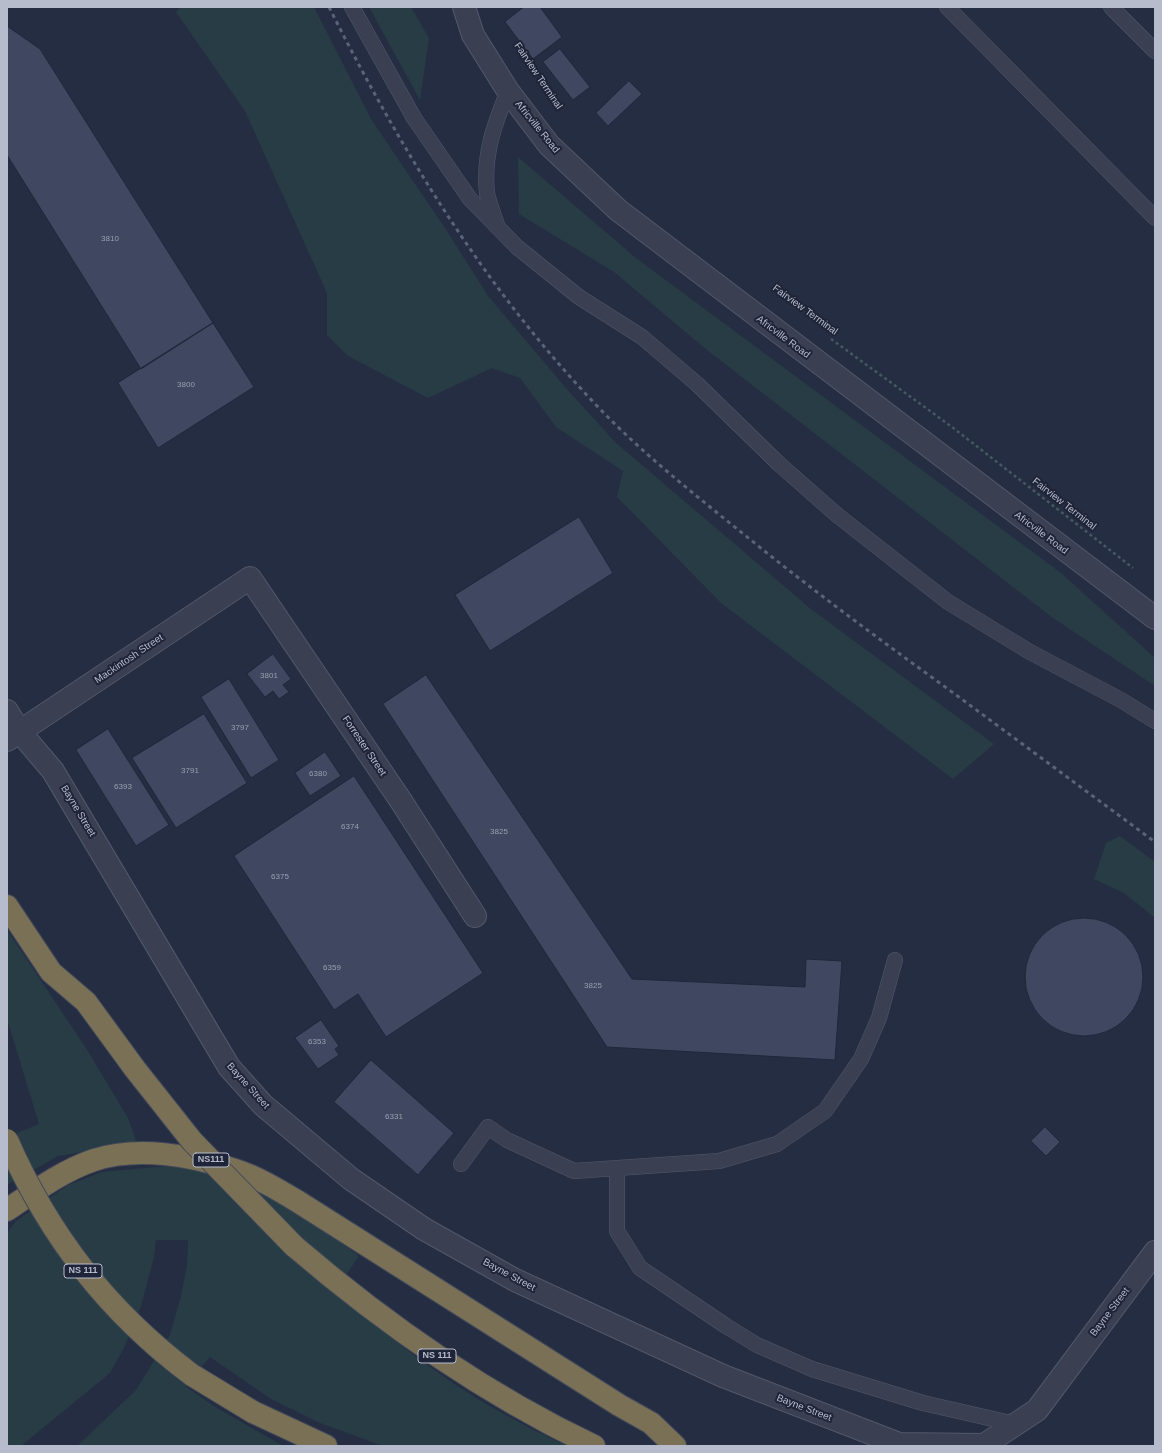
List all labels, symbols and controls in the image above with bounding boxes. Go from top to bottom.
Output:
street label: Fairview Terminal [511,40,565,112]
street label: Africville Road [512,98,562,156]
house number: 3810 [101,234,119,244]
street label: Fairview Terminal [770,282,840,338]
street label: Africville Road [754,313,812,361]
house number: 3800 [177,380,195,390]
street label: Fairview Terminal [1030,475,1098,533]
street label: Africville Road [1012,509,1070,557]
street label: Mackintosh Street [92,632,166,686]
house number: 3801 [260,671,278,681]
street label: Forrester Street [339,714,389,778]
house number: 3797 [231,723,249,733]
house number: 3791 [181,766,199,776]
house number: 6380 [309,769,327,779]
house number: 6393 [114,782,132,792]
street label: Bayne Street [58,783,98,839]
house number: 6374 [341,822,359,832]
house number: 3825 [490,827,508,837]
house number: 6375 [271,872,289,882]
house number: 6359 [323,963,341,973]
house number: 3825 [584,981,602,991]
house number: 6353 [308,1037,326,1047]
street label: Bayne Street [224,1061,272,1111]
house number: 6331 [385,1112,403,1122]
road number: NS111 [193,1153,229,1167]
street label: Bayne Street [481,1256,537,1294]
road number: NS 111 [64,1264,102,1278]
street label: Bayne Street [1088,1285,1132,1339]
road number: NS 111 [418,1349,456,1363]
street label: Bayne Street [775,1392,833,1424]

